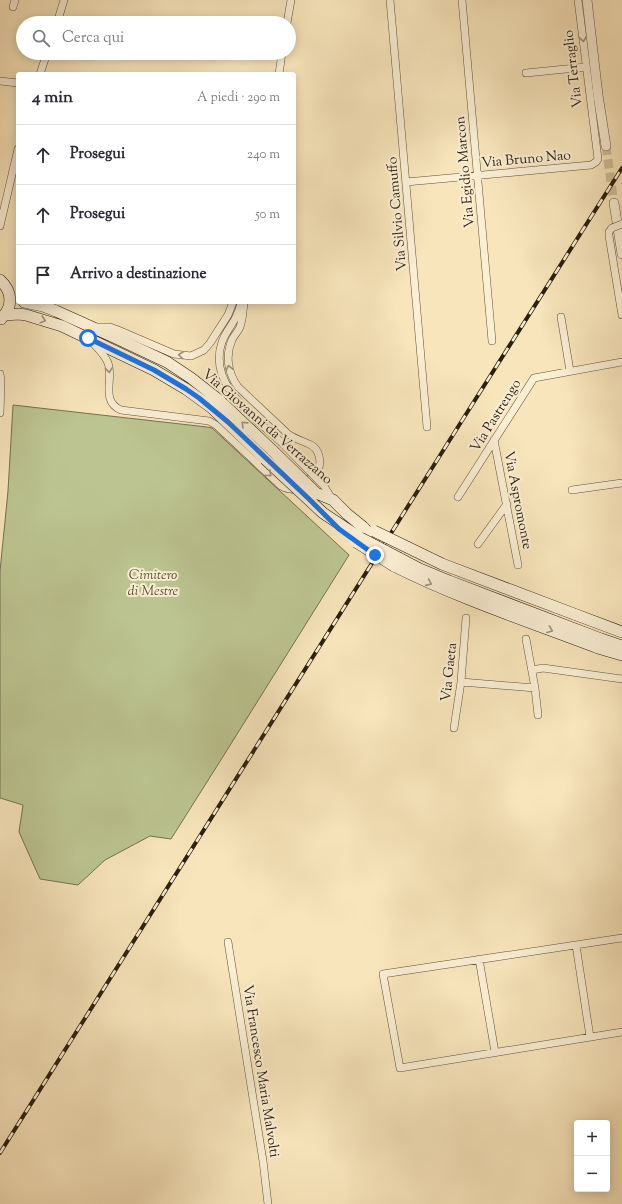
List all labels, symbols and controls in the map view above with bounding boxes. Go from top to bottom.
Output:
search box [16,16,296,60]
icon: search [30,27,52,49]
text: Cerca qui [62,28,124,49]
street label: Via Terraglio [559,28,589,109]
one-way arrow [578,36,587,42]
text: 4 min [32,86,73,110]
text: A piedi · 290 m [197,89,280,107]
street label: Via Egidio Marcon [451,115,481,229]
icon: ahead [32,144,54,166]
text: Prosegui [70,144,125,165]
text: 240 m [247,146,280,164]
street label: Via Bruno Nao [481,146,572,174]
street label: Via Silvio Camuffo [383,155,413,272]
icon: ahead [32,204,54,226]
text: Prosegui [70,204,125,225]
text: 50 m [255,206,280,224]
icon: arrive [32,264,54,286]
text: Arrivo a destinazione [70,264,206,285]
one-way arrow [39,315,46,324]
route start [79,329,97,347]
one-way arrow [178,351,184,360]
street label: Via Giovanni da Verrazzano [197,365,337,490]
one-way arrow [226,365,234,371]
one-way arrow [104,367,113,374]
street label: Via Pastrengo [466,375,527,456]
one-way arrow [242,422,249,429]
street label: Via Aspromonte [498,449,536,551]
one-way arrow [264,470,272,477]
route end [366,546,384,564]
park label: Cimitero di Mestre [128,566,179,602]
one-way arrow [425,578,433,586]
one-way arrow [547,626,554,634]
street label: Via Gaeta [437,641,463,703]
street label: Via Francesco Maria Malvolti [236,984,284,1159]
map controls [574,1120,610,1192]
button: + [574,1120,610,1156]
button: − [574,1156,610,1192]

